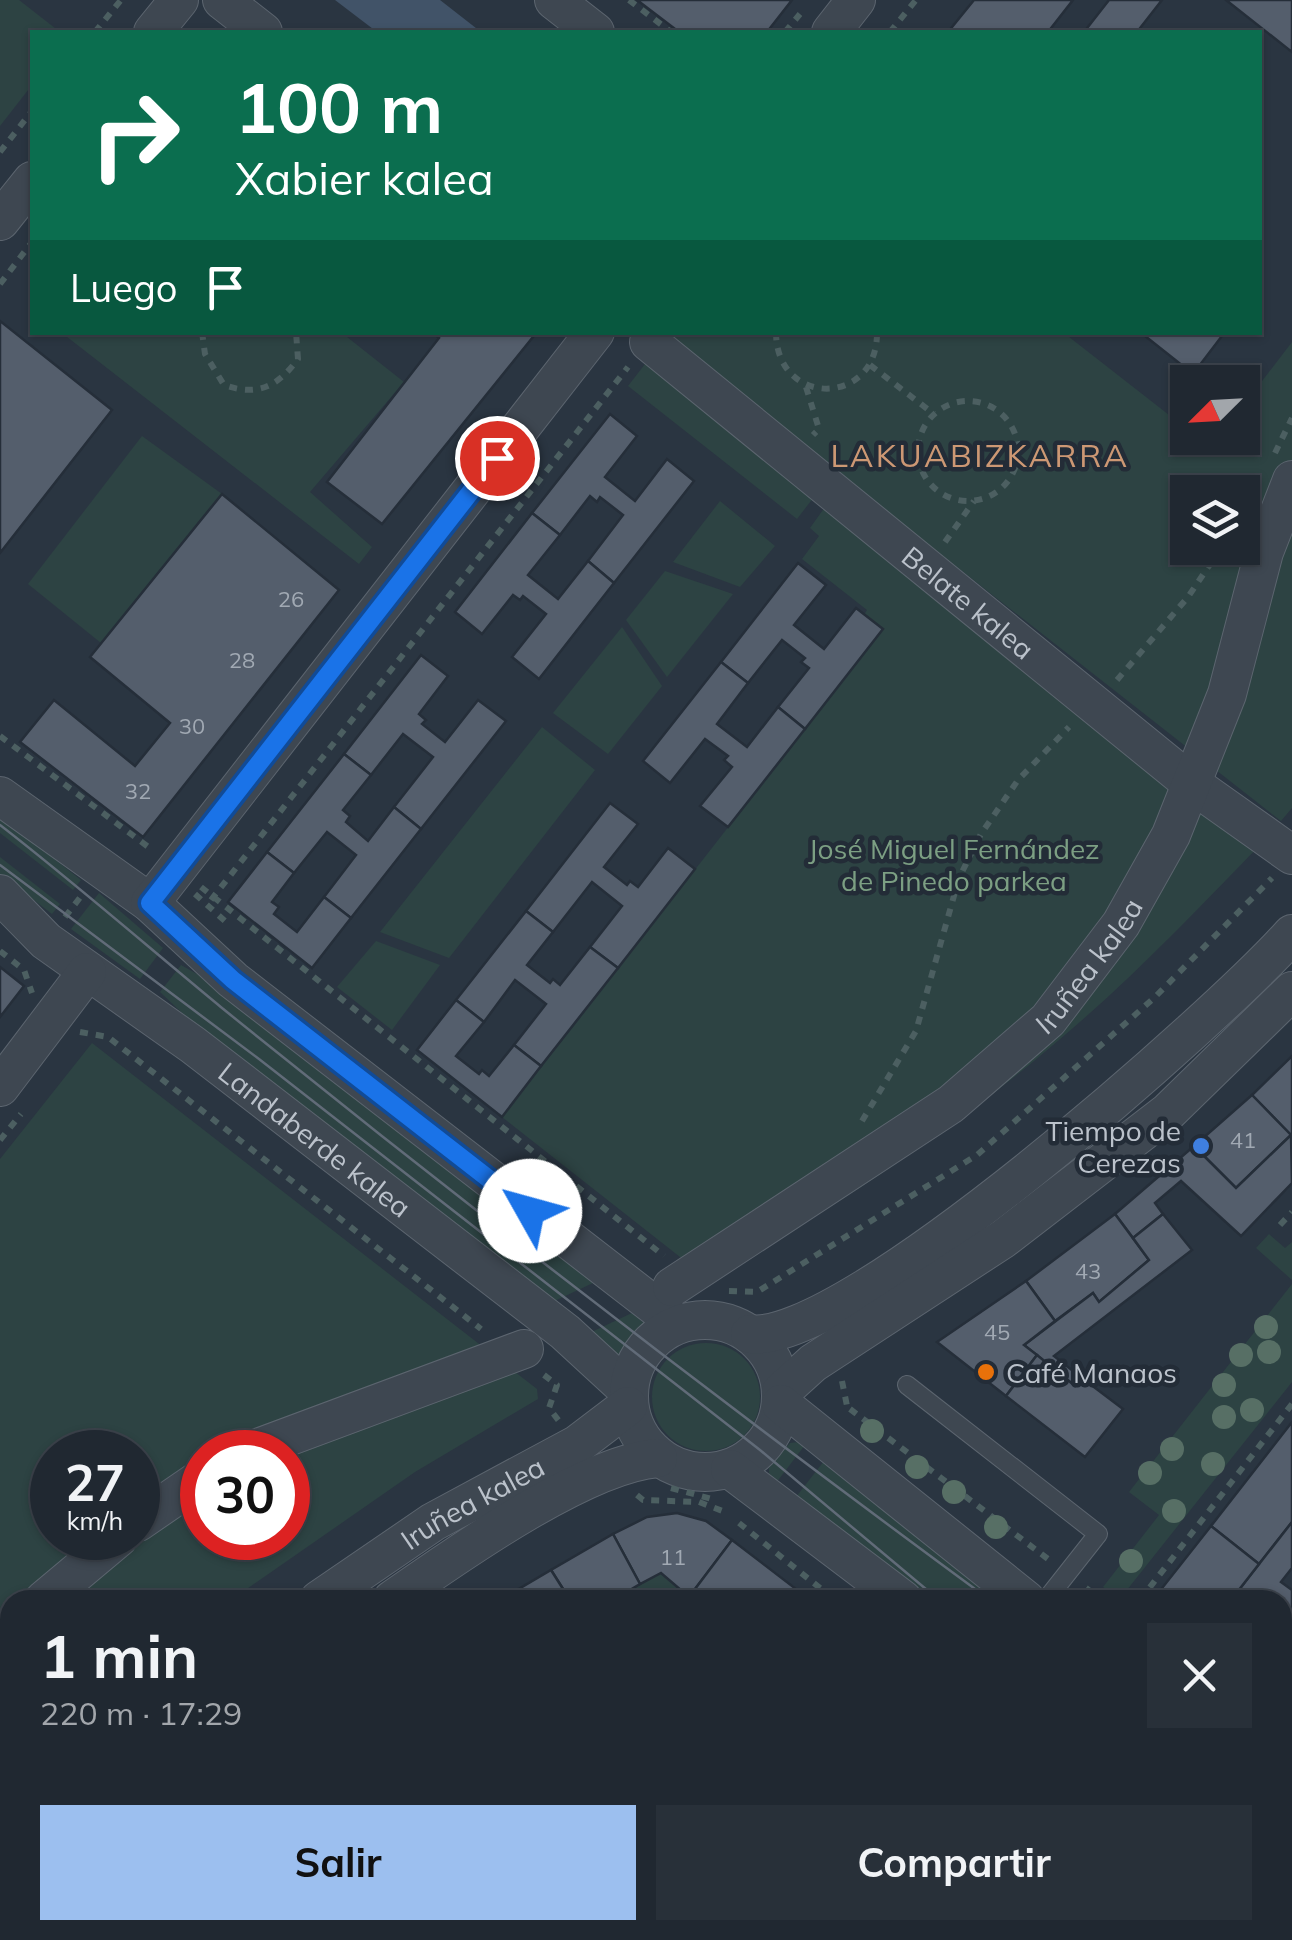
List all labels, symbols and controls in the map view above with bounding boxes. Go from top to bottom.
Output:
text: 100 m [235,63,443,151]
icon: right [70,70,200,200]
text: Xabier kalea [235,150,494,206]
icon: arrive [198,260,253,315]
text: Luego [70,264,178,312]
north arrow [1170,365,1260,455]
map controls [1170,365,1260,565]
pin [455,416,540,501]
icon: arrive [470,431,525,486]
district label: LAKUABIZKARRA [831,435,1130,475]
button: layers [1170,475,1260,565]
street label: Belate kalea [896,538,1042,666]
house number: 26 [278,585,304,613]
house number: 28 [229,646,255,674]
house number: 30 [179,712,205,740]
house number: 32 [125,777,151,805]
park label: José Miguel Fernández de Pinedo parkea [808,831,1100,898]
street label: Iruñea kalea [1028,892,1149,1041]
street label: Landaberde kalea [212,1054,418,1224]
place label: Tiempo de Cerezas [1045,1113,1181,1180]
house number: 41 [1230,1126,1256,1154]
marker: Tiempo de Cerezas [1190,1135,1212,1157]
position arrow [478,1159,582,1263]
house number: 43 [1075,1257,1101,1285]
house number: 45 [984,1318,1010,1346]
place label: Café Manaos [1006,1355,1177,1390]
marker: Café Manaos [975,1361,997,1383]
speed limit sign: 30 [180,1430,310,1560]
street label: Iruñea kalea [394,1448,550,1557]
text: 27 [65,1451,125,1514]
text: km/h [67,1505,123,1536]
house number: 11 [660,1543,686,1571]
text: 1 min [40,1618,198,1693]
button: close [1147,1623,1252,1728]
text: 220 m · 17:29 [40,1693,242,1733]
button: Salir [40,1805,636,1920]
button: Compartir [656,1805,1252,1920]

